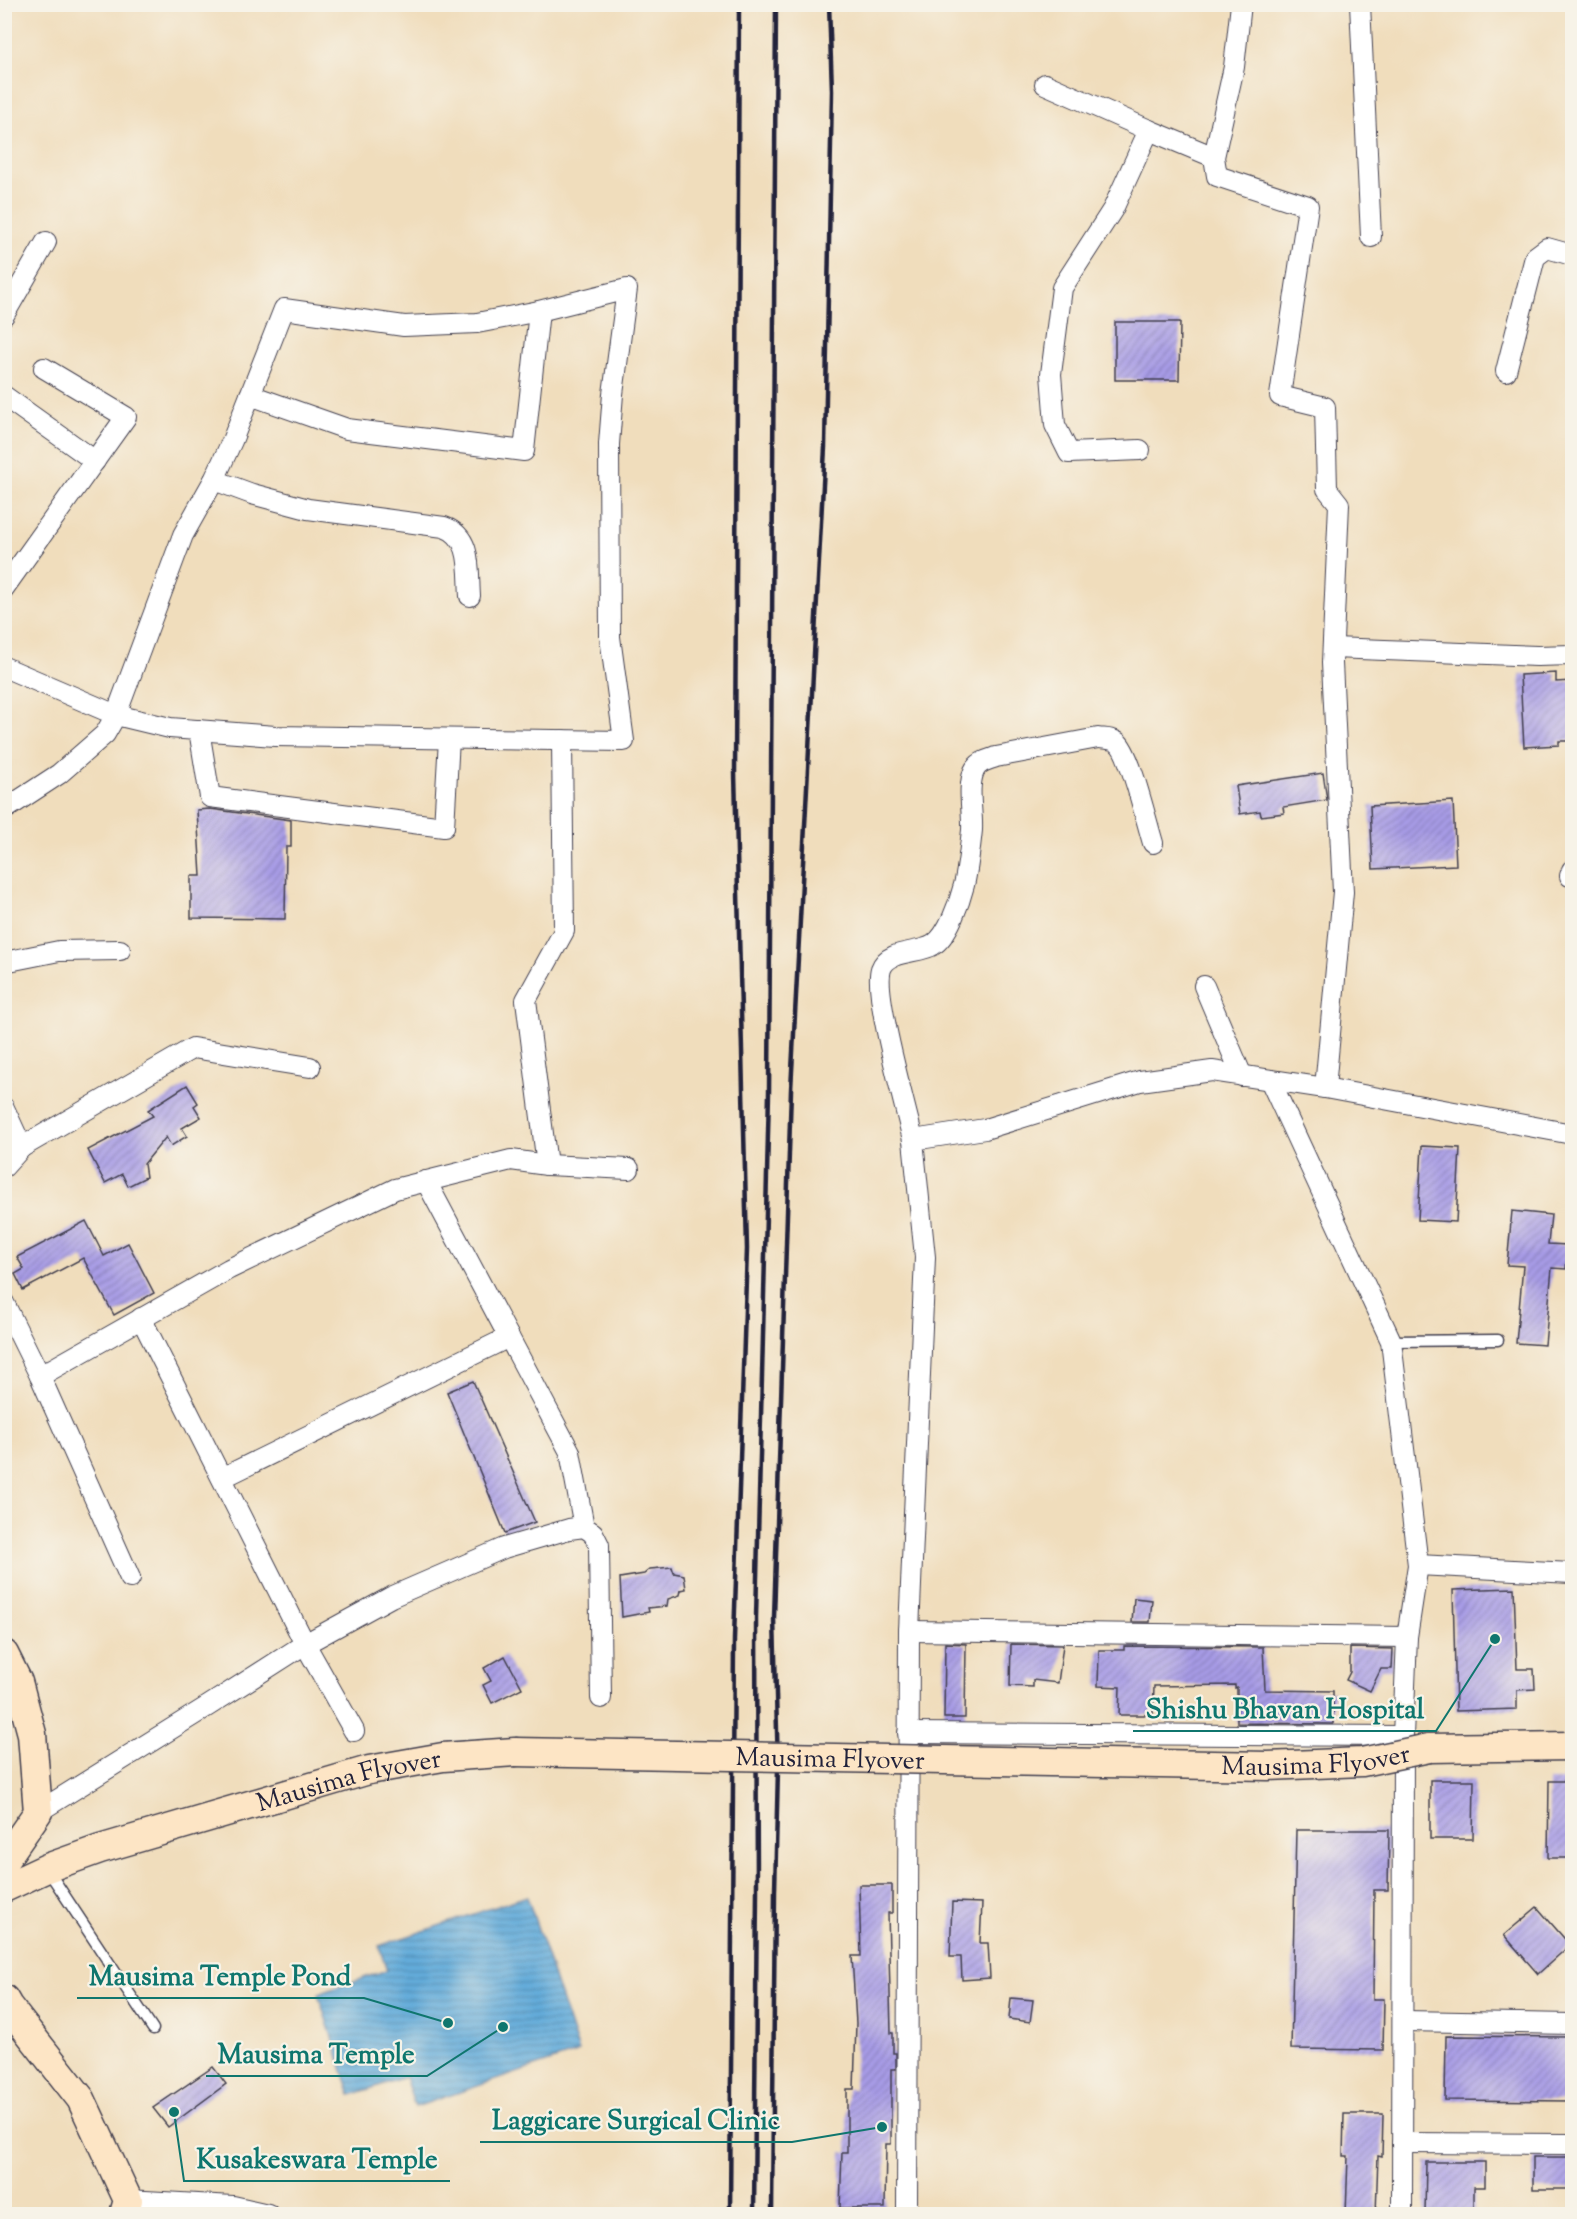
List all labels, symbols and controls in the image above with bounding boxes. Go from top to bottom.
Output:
callout: Shishu Bhavan Hospital [1133,1686,1436,1731]
text: Shishu Bhavan Hospital [1146,1692,1425,1731]
street label: Mausima Flyover [1221,1736,1414,1787]
street label: Mausima Flyover [735,1740,925,1781]
street label: Mausima Flyover [252,1742,444,1823]
callout: Mausima Temple Pond [77,1953,364,1998]
text: Mausima Temple Pond [89,1959,352,1998]
callout: Mausima Temple [206,2031,427,2076]
text: Mausima Temple [217,2037,415,2076]
callout: Laggicare Surgical Clinic [480,2097,792,2142]
text: Laggicare Surgical Clinic [492,2103,781,2142]
callout: Kusakeswara Temple [184,2136,450,2181]
text: Kusakeswara Temple [196,2142,438,2181]

